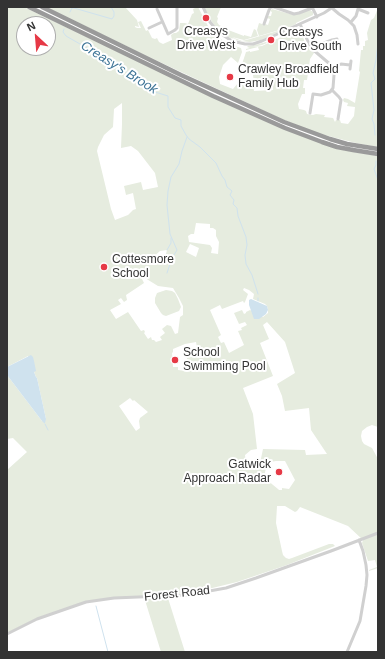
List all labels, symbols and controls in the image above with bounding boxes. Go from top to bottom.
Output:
marker: Creasys Drive West [201,13,211,23]
north arrow [16,16,56,56]
text: N [25,19,37,33]
place label: Creasys Drive West [177,25,235,53]
place label: Creasys Drive South [279,26,342,54]
marker: Creasys Drive South [266,35,276,45]
water label: Creasy's Brook [78,38,160,98]
place label: Crawley Broadfield Family Hub [238,63,339,91]
marker: Crawley Broadfield Family Hub [225,72,235,82]
place label: Cottesmore School [112,253,174,281]
marker: Cottesmore School [99,262,109,272]
place label: School Swimming Pool [183,346,266,374]
marker: School Swimming Pool [170,355,180,365]
place label: Gatwick Approach Radar [184,458,271,486]
marker: Gatwick Approach Radar [274,467,284,477]
street label: Forest Road [143,583,211,605]

